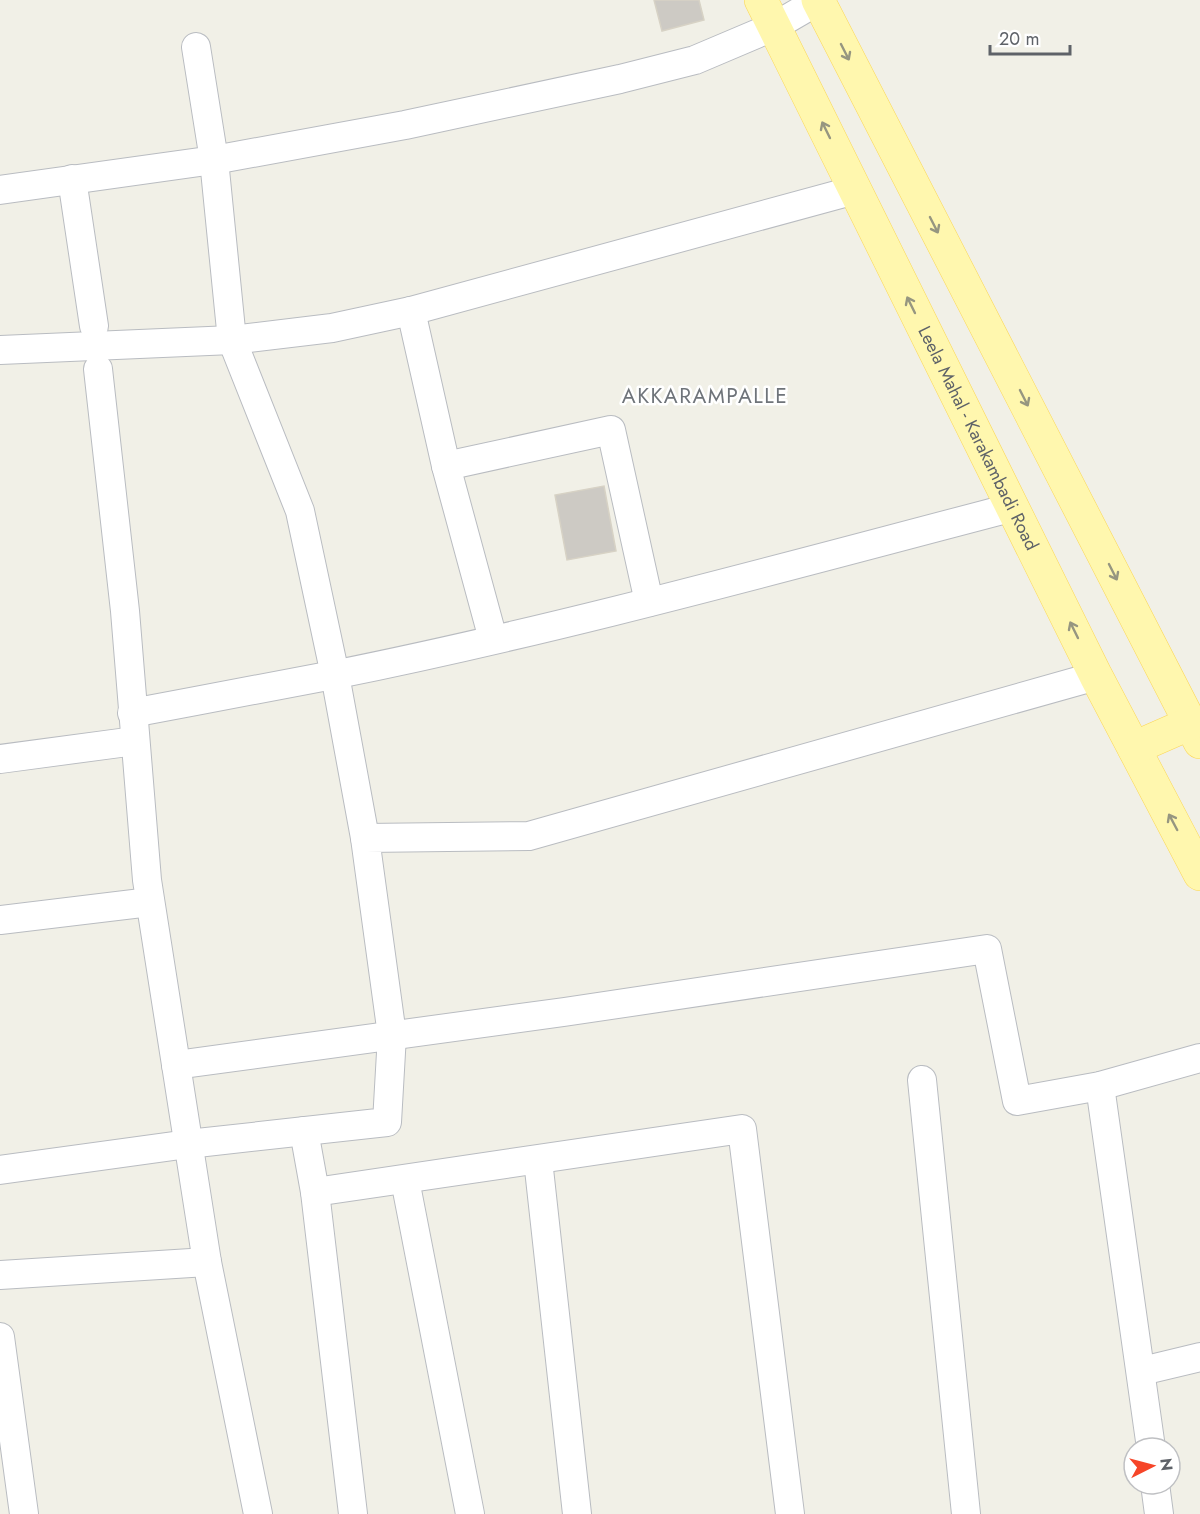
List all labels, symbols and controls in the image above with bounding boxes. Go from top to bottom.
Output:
scale bar [990,18,1070,56]
text: 20 m [999,26,1039,52]
one-way arrow [839,43,851,60]
one-way arrow [819,122,831,140]
one-way arrow [929,216,941,234]
one-way arrow [905,297,917,315]
street label: Leela Mahal - Karakambadi Road [912,321,1045,555]
district label: AKKARAMPALLE [622,381,788,411]
one-way arrow [1019,389,1030,407]
one-way arrow [1107,563,1119,580]
one-way arrow [1067,621,1079,639]
one-way arrow [1167,814,1179,831]
north arrow [1122,1436,1182,1496]
text: N [1154,1457,1179,1472]

